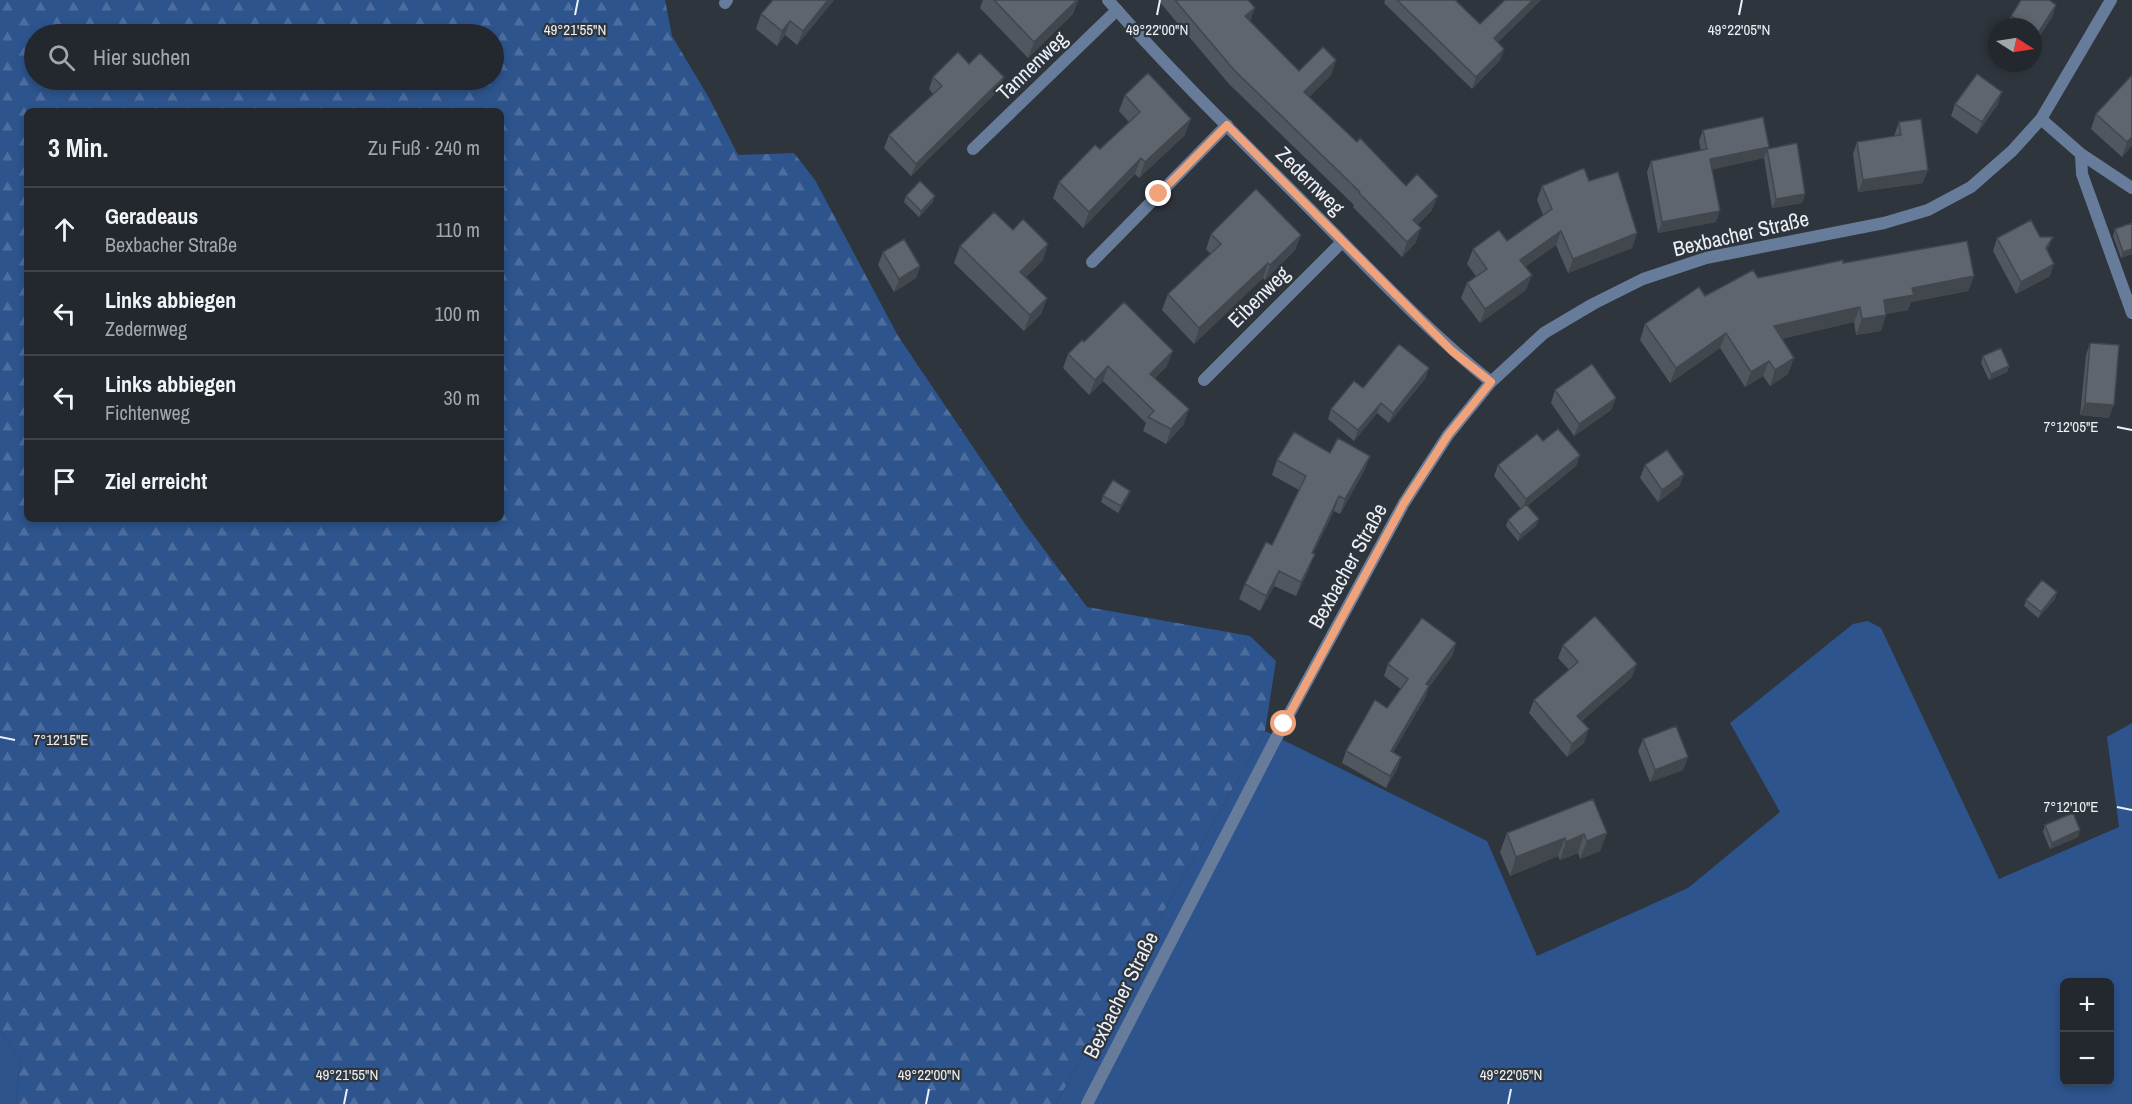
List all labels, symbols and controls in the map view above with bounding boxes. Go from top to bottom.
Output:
north arrow [1988,18,2042,72]
text: 49°21'55"N [544,19,606,40]
text: 49°22'00"N [1126,19,1188,40]
text: 49°22'05"N [1708,19,1770,40]
search box [24,24,504,90]
street label: Tannenweg [990,24,1074,107]
icon: search [45,41,78,74]
text: Hier suchen [93,42,190,72]
text: 3 Min. [48,130,108,165]
text: Zu Fuß · 240 m [368,134,480,161]
street label: Zedernweg [1270,140,1351,222]
route end [1145,180,1171,206]
text: Geradeaus [105,201,198,231]
street label: Bexbacher Straße [1670,204,1812,263]
icon: ahead [48,213,81,246]
text: 110 m [436,216,480,243]
text: Bexbacher Straße [105,231,237,258]
street label: Eibenweg [1221,259,1296,334]
text: Links abbiegen [105,285,236,315]
icon: left [48,297,81,330]
text: 100 m [434,300,480,327]
text: Zedernweg [105,315,187,342]
text: Links abbiegen [105,369,236,399]
icon: left [48,381,81,414]
text: 30 m [444,384,480,411]
text: Fichtenweg [105,399,190,426]
text: 7°12'05"E [2043,416,2099,437]
icon: arrive [48,465,81,498]
text: Ziel erreicht [105,466,207,496]
street label: Bexbacher Straße [1301,498,1394,633]
route start [1270,710,1296,736]
text: 7°12'15"E [33,729,89,750]
text: 7°12'10"E [2043,796,2099,817]
street label: Bexbacher Straße [1076,926,1165,1063]
map controls [2060,978,2114,1086]
button: + [2060,978,2114,1032]
button: − [2060,1032,2114,1086]
text: 49°21'55"N [316,1064,378,1085]
text: 49°22'00"N [898,1064,960,1085]
text: 49°22'05"N [1480,1064,1542,1085]

